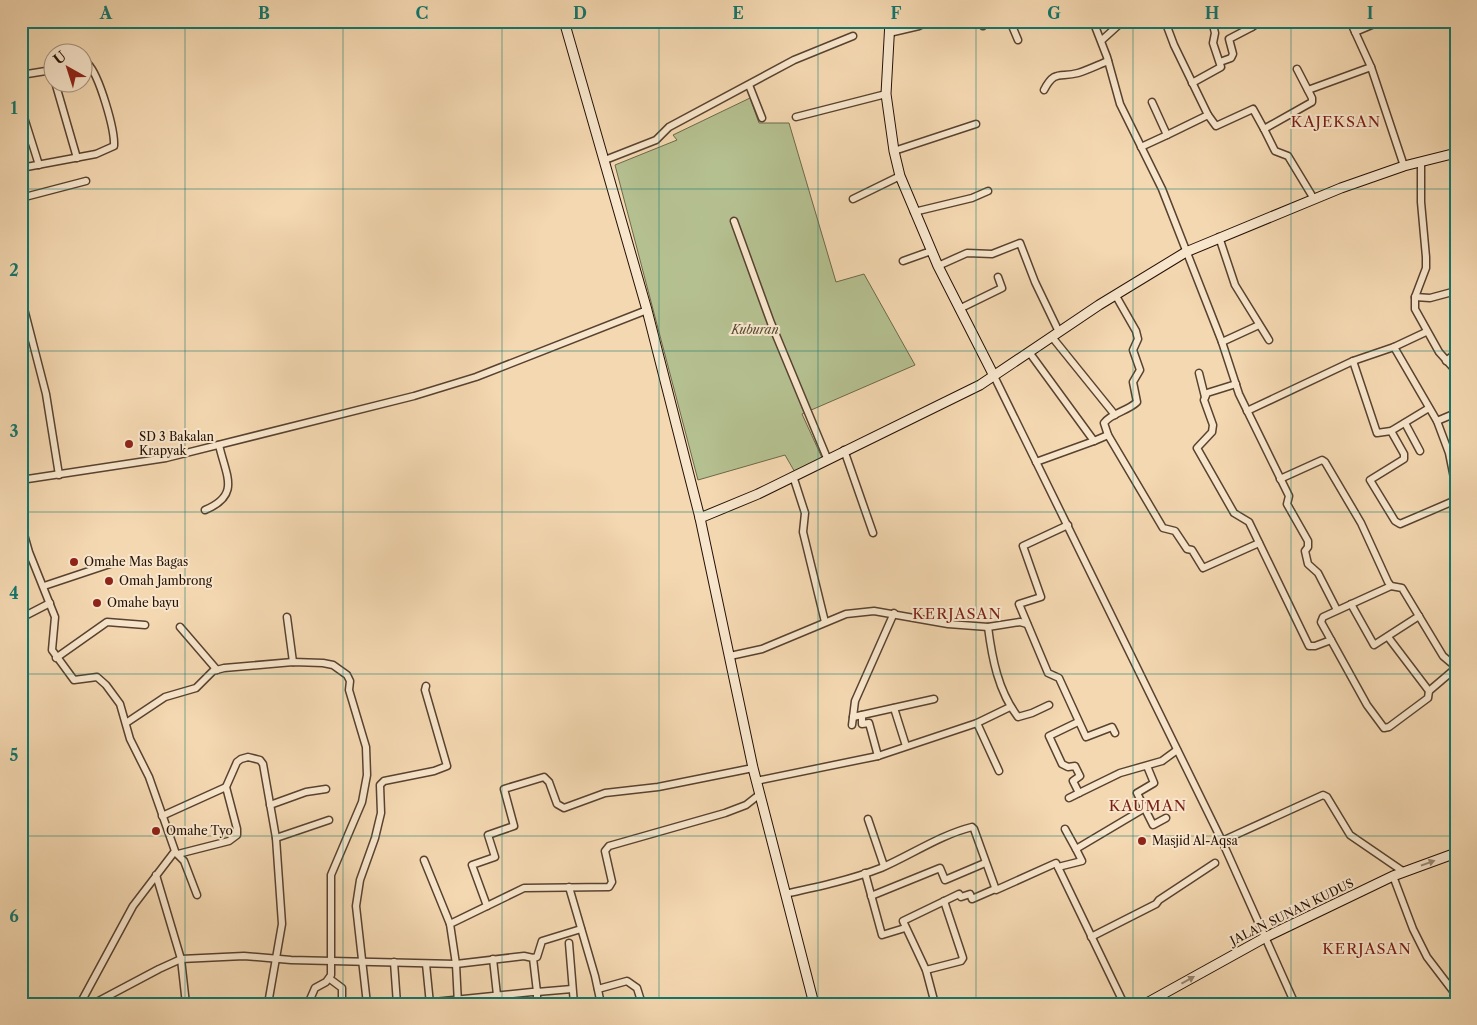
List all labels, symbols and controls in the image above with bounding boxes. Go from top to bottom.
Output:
text: A [99,3,113,23]
text: B [258,3,270,23]
text: C [416,3,428,23]
text: D [573,3,587,23]
text: E [732,3,744,23]
text: F [891,3,902,23]
text: G [1047,3,1061,23]
text: H [1205,3,1219,23]
text: I [1367,3,1374,23]
north arrow [42,42,92,92]
text: U [50,47,70,68]
text: 1 [10,98,18,118]
district label: KAJEKSAN [1291,112,1381,131]
text: 2 [9,260,19,280]
park label: Kuburan [730,322,779,337]
text: 3 [9,421,19,441]
place label: SD 3 Bakalan Krapyak [139,429,215,458]
marker: SD 3 Bakalan Krapyak [123,438,135,450]
place label: Omahe Mas Bagas [84,554,188,569]
marker: Omahe Mas Bagas [68,556,80,568]
place label: Omah Jambrong [119,573,213,588]
marker: Omah Jambrong [103,575,115,587]
text: 4 [9,583,19,603]
place label: Omahe bayu [107,595,180,610]
marker: Omahe bayu [91,597,103,609]
district label: KERJASAN [912,604,1002,623]
text: 5 [10,745,19,765]
district label: KAUMAN [1109,796,1187,815]
place label: Omahe Tyo [166,823,233,838]
marker: Omahe Tyo [150,825,162,837]
place label: Masjid Al-Aqsa [1152,833,1239,848]
marker: Masjid Al-Aqsa [1136,835,1148,847]
one-way arrow [1420,859,1435,866]
street label: JALAN SUNAN KUDUS [1226,875,1356,949]
text: 6 [9,906,19,926]
district label: KERJASAN [1322,939,1412,958]
one-way arrow [1181,976,1194,985]

